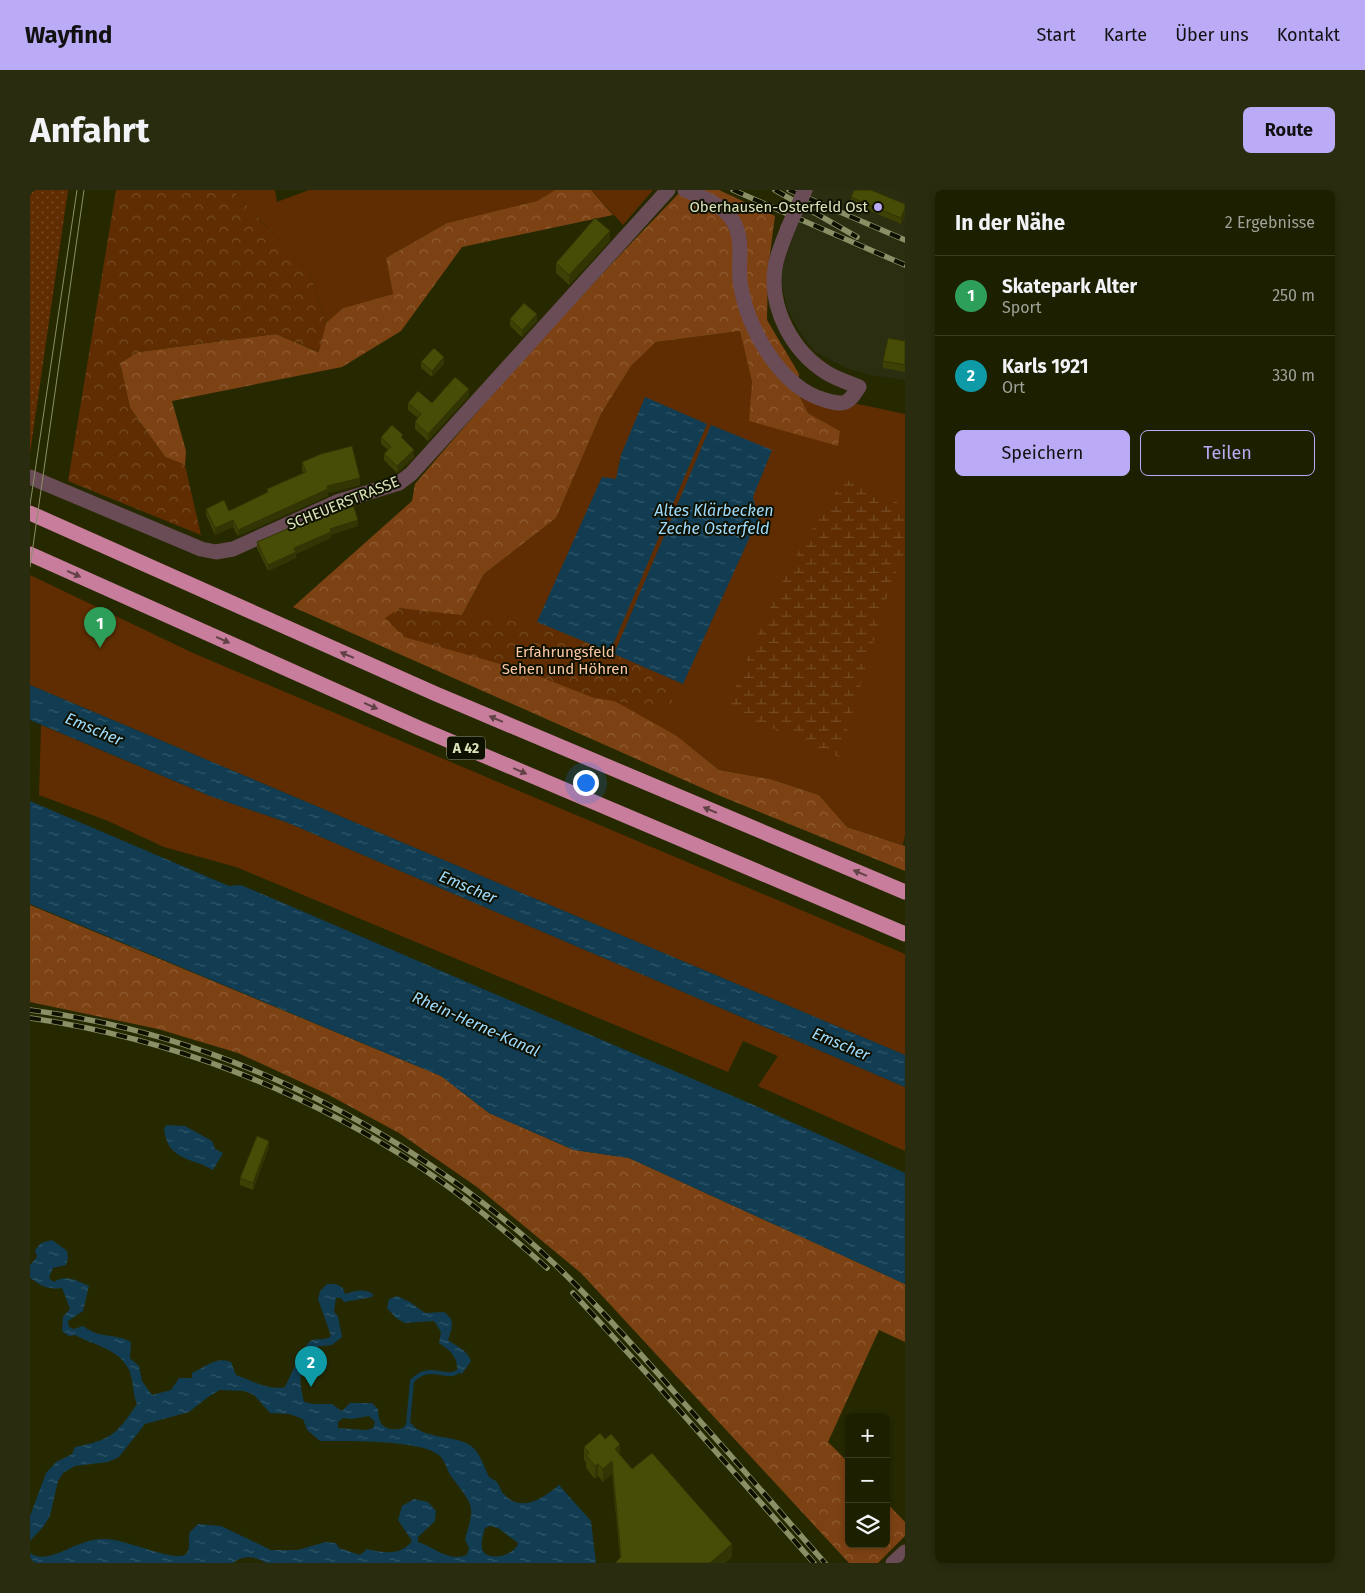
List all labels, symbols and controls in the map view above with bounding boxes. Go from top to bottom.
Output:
text: Wayfind [25,21,112,49]
text: Start [1036,24,1076,46]
text: Karte [1104,24,1147,46]
text: Über uns [1175,24,1249,46]
text: Kontakt [1277,24,1340,46]
button: Route [1243,107,1335,153]
text: Anfahrt [30,109,149,151]
place label: Oberhausen-Osterfeld Ost [689,198,869,216]
marker: Oberhausen-Osterfeld Ost [872,201,884,213]
text: In der Nähe [955,210,1065,236]
text: 2 Ergebnisse [1225,213,1315,232]
text: Skatepark Alter [1002,275,1137,298]
text: 1 [967,286,975,305]
text: 250 m [1272,286,1315,305]
text: Sport [1002,298,1042,317]
text: Karls 1921 [1002,355,1089,378]
text: 2 [967,366,975,385]
text: 330 m [1272,366,1315,385]
text: Ort [1002,378,1025,397]
button: Speichern [955,430,1130,476]
button: Teilen [1140,430,1315,476]
street label: SCHEUERSTRASSE [284,472,402,534]
water label: Altes Klärbecken Zeche Osterfeld [653,501,774,538]
one-way arrow [67,570,81,578]
pin: 1 [84,607,116,648]
one-way arrow [216,637,230,645]
park label: Erfahrungsfeld Sehen und Höhren [502,643,628,678]
one-way arrow [340,651,354,659]
one-way arrow [364,703,378,711]
water label: Emscher [62,708,126,750]
one-way arrow [488,715,503,723]
road number: A 42 [447,736,485,760]
one-way arrow [513,767,528,775]
your location [573,770,599,796]
one-way arrow [703,805,717,813]
water label: Emscher [436,866,500,908]
one-way arrow [853,868,867,876]
water label: Rhein-Herne-Kanal [409,987,543,1061]
water label: Emscher [809,1023,873,1065]
pin: 2 [295,1346,327,1387]
map controls [845,1413,890,1548]
button: + [845,1413,890,1458]
button: − [845,1458,890,1503]
button: layers [845,1503,890,1548]

